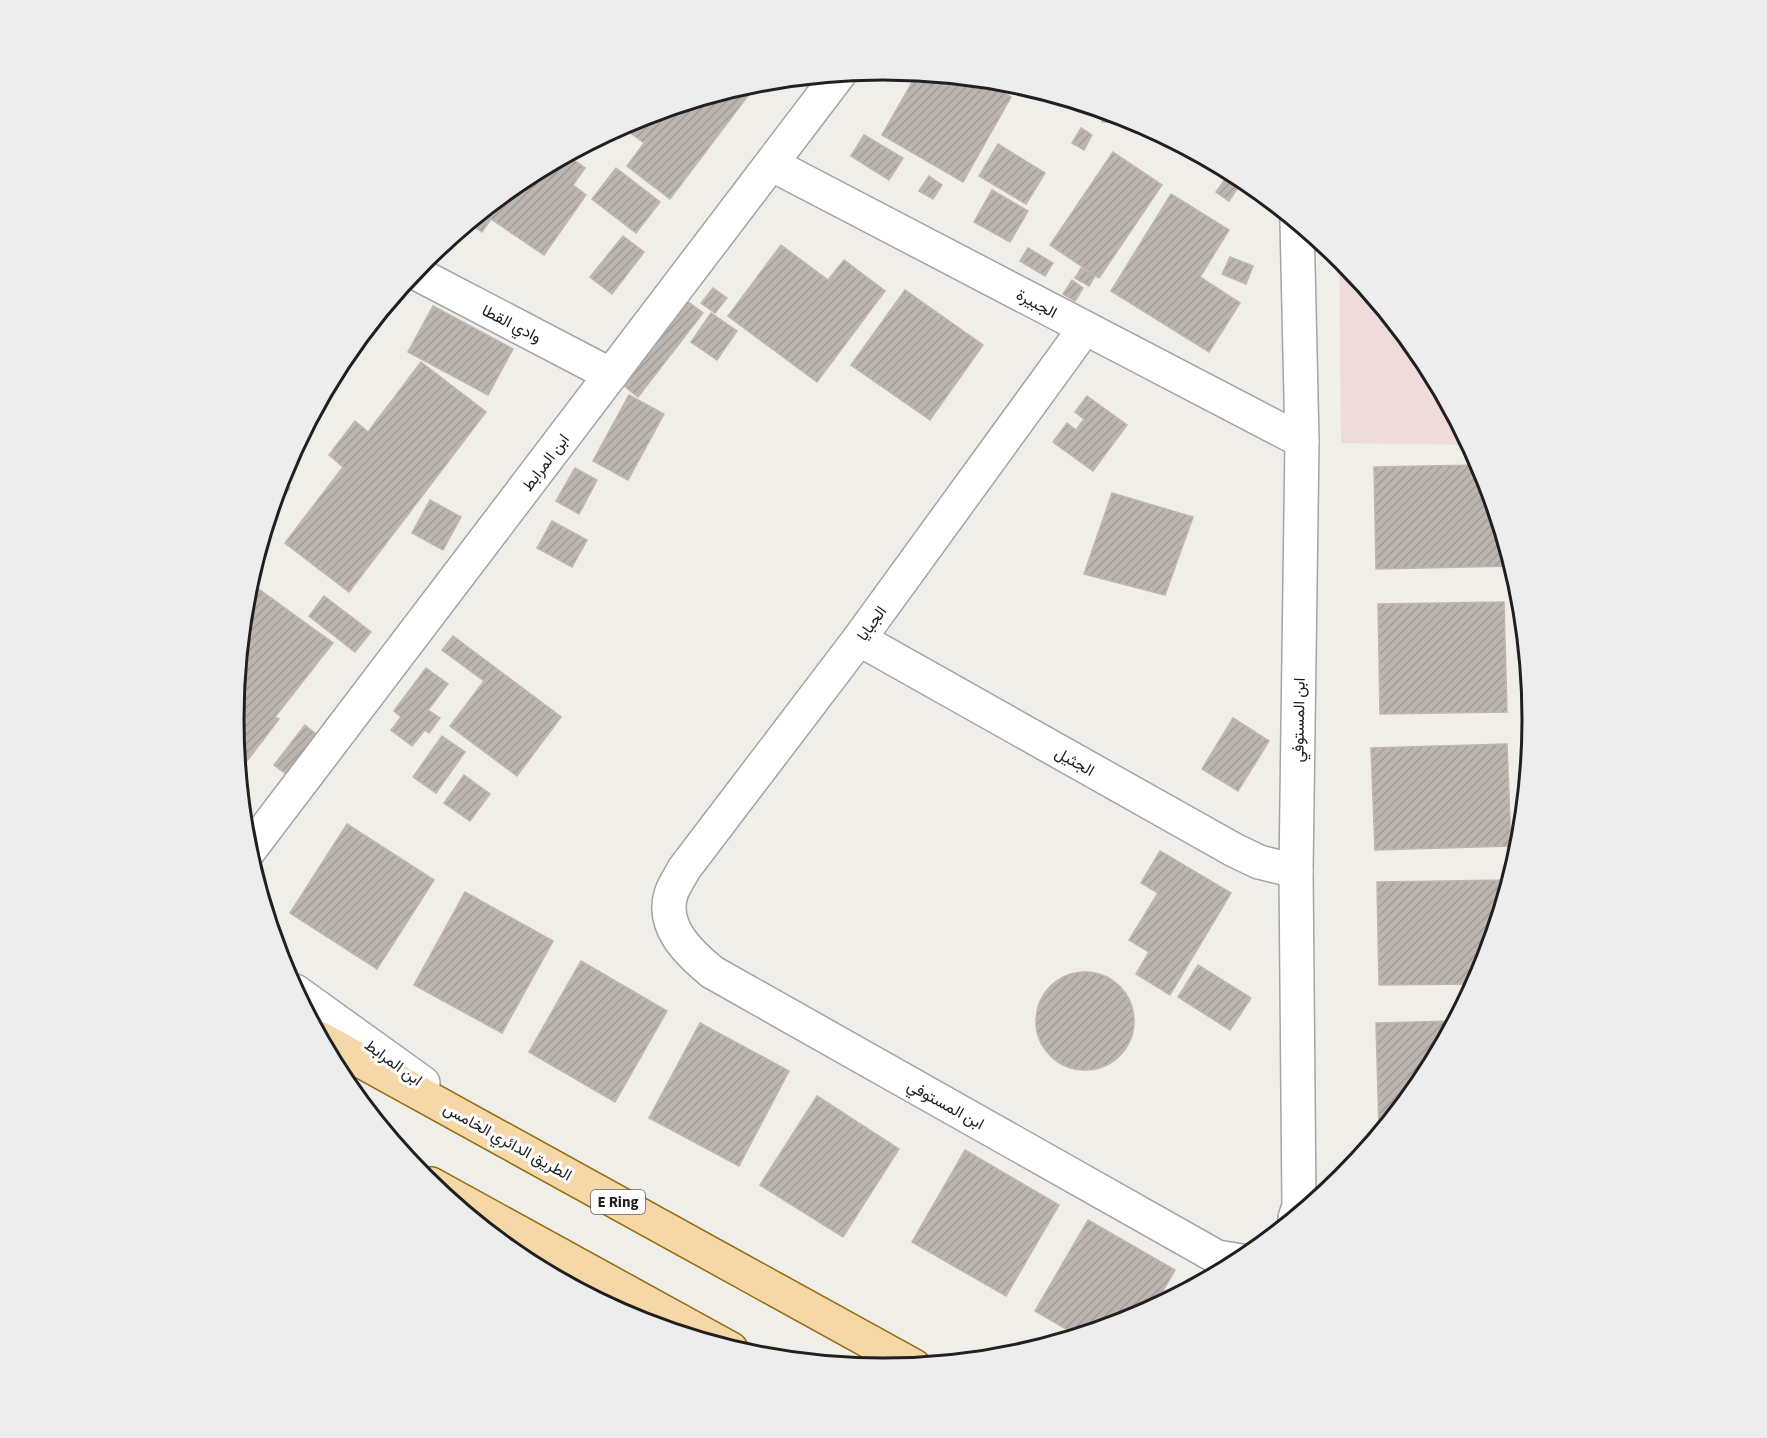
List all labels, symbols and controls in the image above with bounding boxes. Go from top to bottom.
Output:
street label: الجبيرة [1012,284,1061,324]
street label: وادي القطا [477,300,545,350]
street label: ابن المرابط [517,429,575,496]
street label: الجبايا [852,602,892,645]
street label: ابن المستوفي [1287,677,1313,763]
street label: الجثيل [1051,742,1098,782]
street label: ابن المرابط [360,1034,427,1091]
street label: ابن المستوفي [902,1075,988,1137]
street label: الطريق الدائري الخامس [438,1097,576,1188]
road number: E Ring [591,1190,645,1214]

